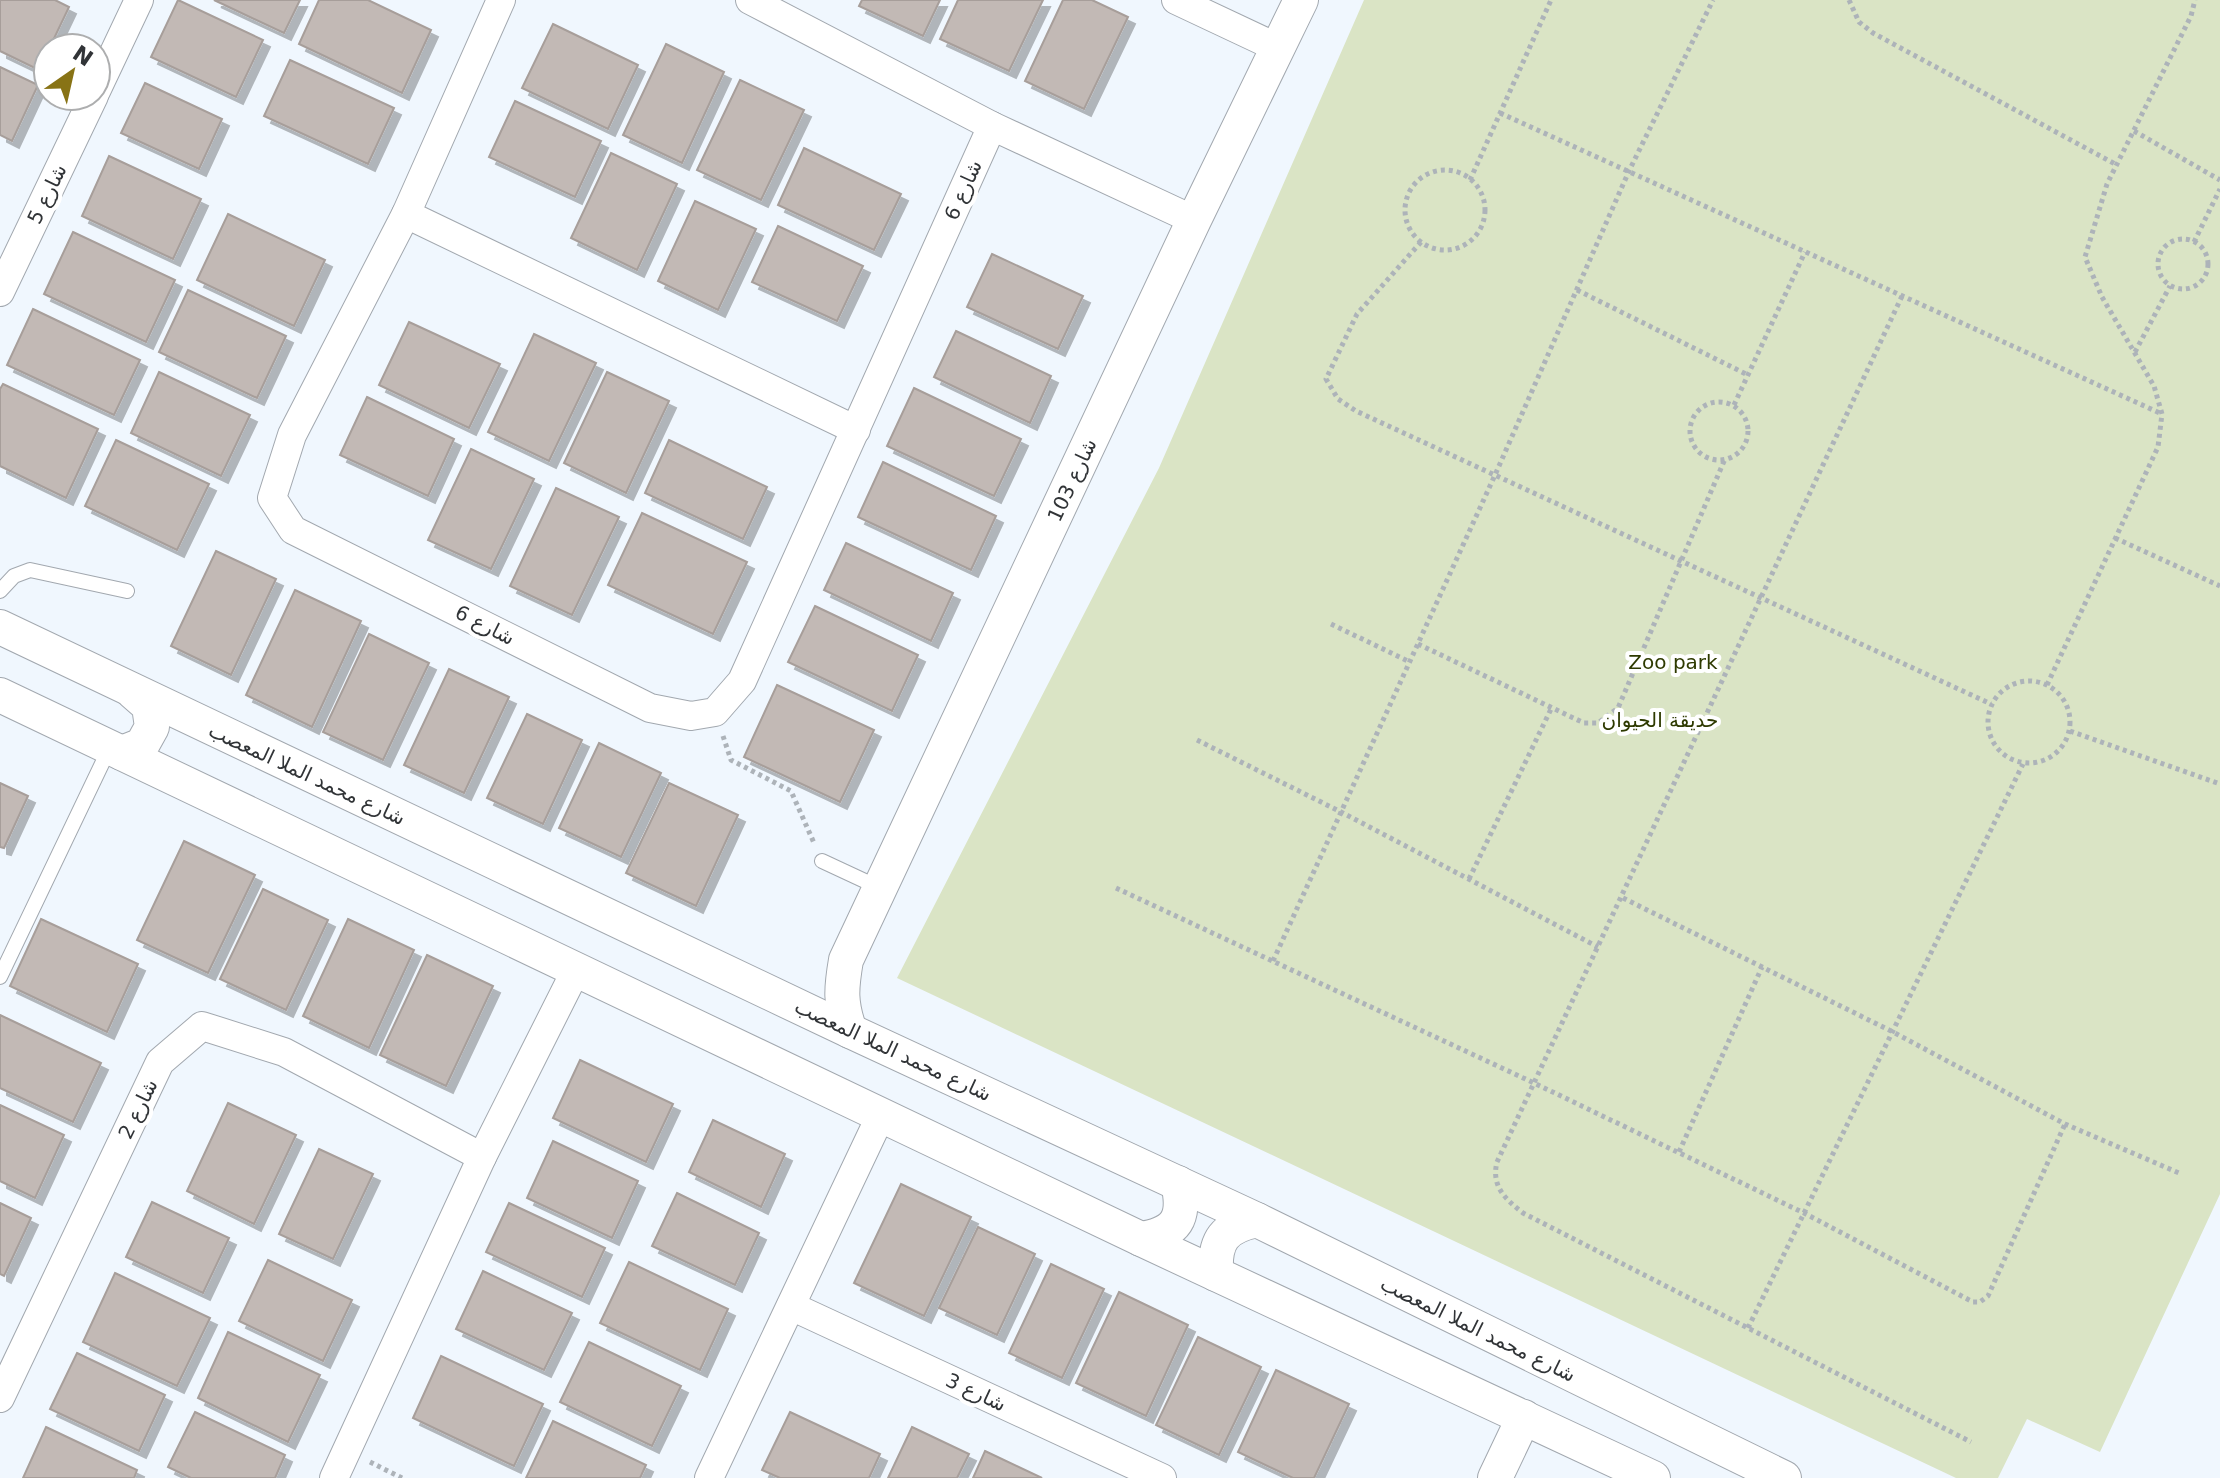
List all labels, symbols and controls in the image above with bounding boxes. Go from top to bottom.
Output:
north arrow [32,32,112,112]
text: N [68,40,98,71]
street label: شارع 6 [939,156,987,224]
street label: شارع 5 [22,160,72,228]
street label: شارع 103 [1042,435,1102,525]
street label: شارع 6 [451,600,519,650]
park label: Zoo park [1628,650,1718,674]
park label: حديقة الحيوان [1602,708,1718,732]
street label: شارع محمد الملا المعصب [205,718,409,830]
street label: شارع محمد الملا المعصب [791,994,995,1106]
street label: شارع 2 [113,1075,163,1143]
street label: شارع محمد الملا المعصب [1376,1271,1580,1387]
street label: شارع 3 [942,1368,1010,1416]

